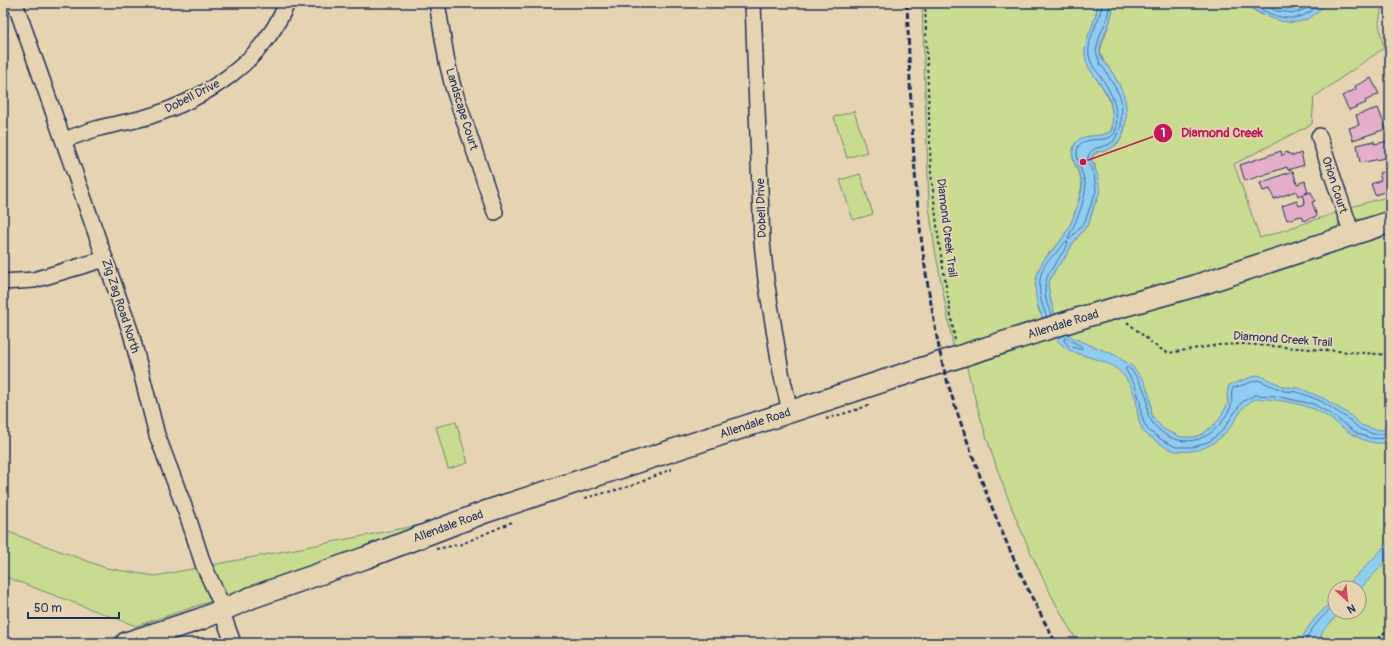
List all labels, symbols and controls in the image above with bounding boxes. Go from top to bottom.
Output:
street label: Landscape Court [442,66,481,152]
street label: Dobell Drive [162,76,222,117]
callout: Diamond Creek [1153,120,1271,145]
text: Diamond Creek [1181,125,1264,141]
text: 1 [1161,126,1165,141]
street label: Orion Court [1318,155,1351,216]
street label: Dobell Drive [753,178,770,238]
street label: Diamond Creek Trail [933,178,960,279]
street label: Zig Zag Road North [98,257,143,355]
street label: Allendale Road [1026,307,1101,342]
street label: Diamond Creek Trail [1233,329,1333,350]
street label: Allendale Road [718,405,793,442]
street label: Allendale Road [411,507,485,546]
north arrow [1327,580,1367,620]
scale bar [28,594,119,620]
text: 50 m [34,601,62,616]
text: N [1345,601,1358,616]

